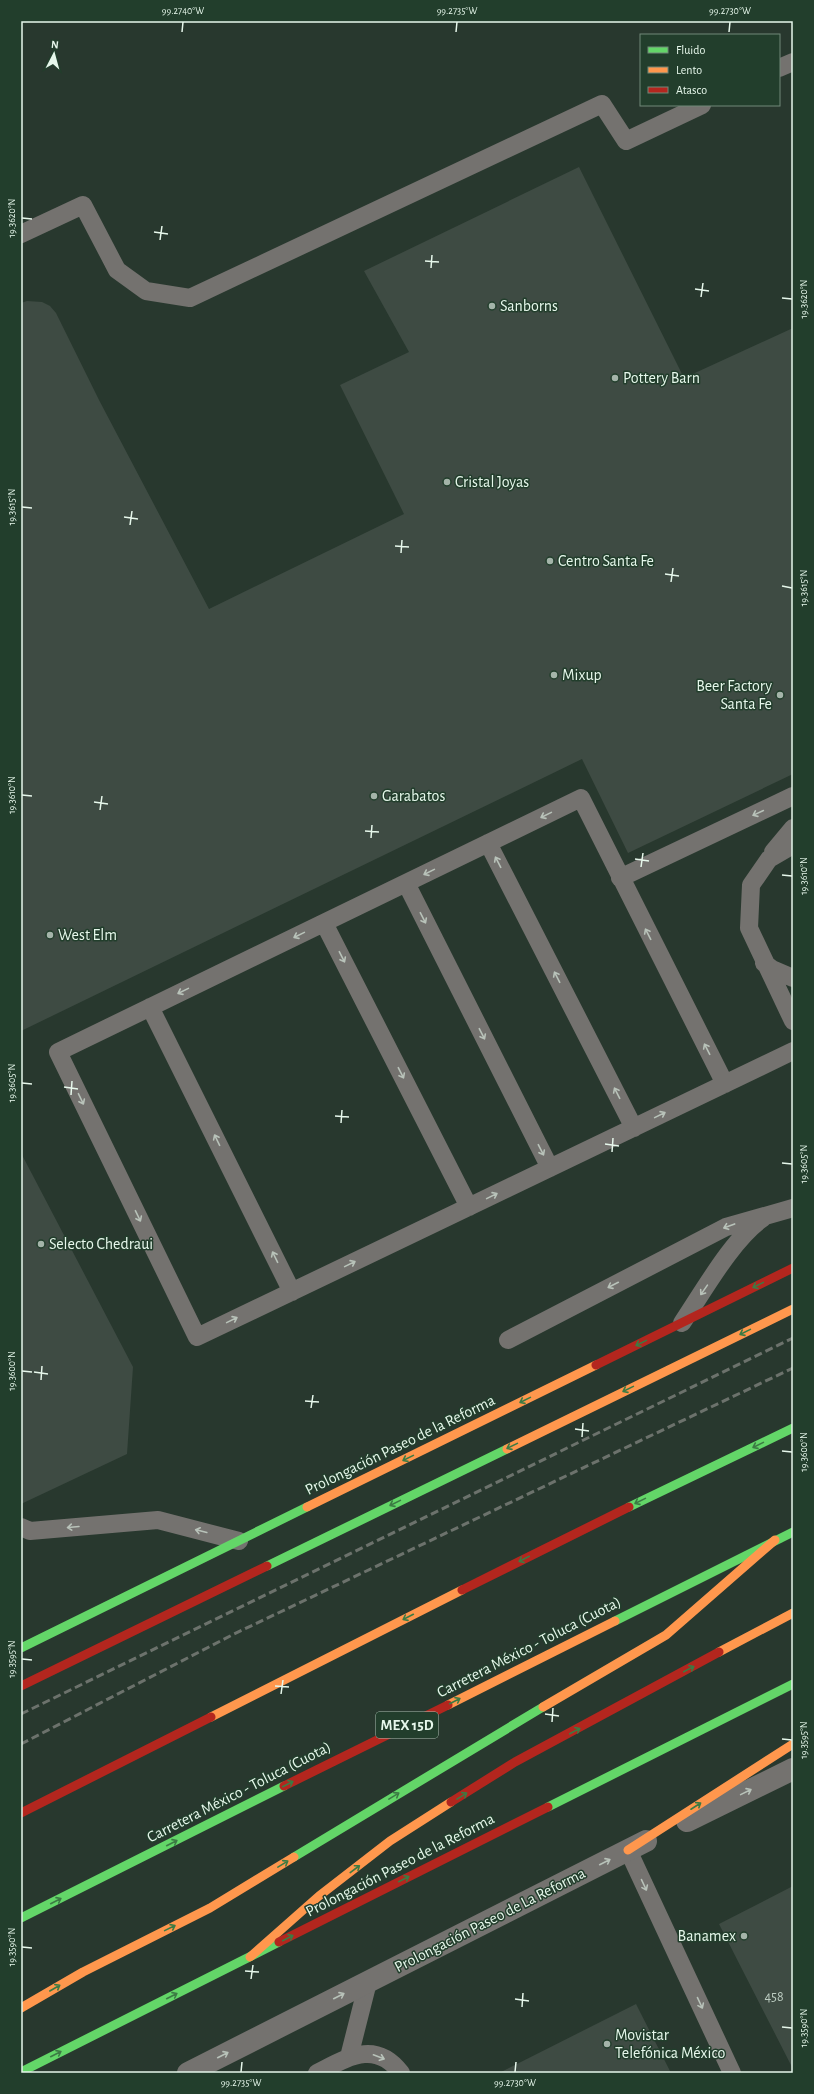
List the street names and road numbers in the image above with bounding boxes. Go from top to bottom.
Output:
street label: Prolongación Paseo de la Reforma [302,1392,498,1498]
street label: Carretera México - Toluca (Cuota) [434,1594,624,1700]
road number: MEX 15D [376,1712,438,1738]
street label: Carretera México - Toluca (Cuota) [144,1739,334,1845]
street label: Prolongación Paseo de la Reforma [303,1810,497,1920]
street label: Prolongación Paseo de La Reforma [392,1865,588,1975]

